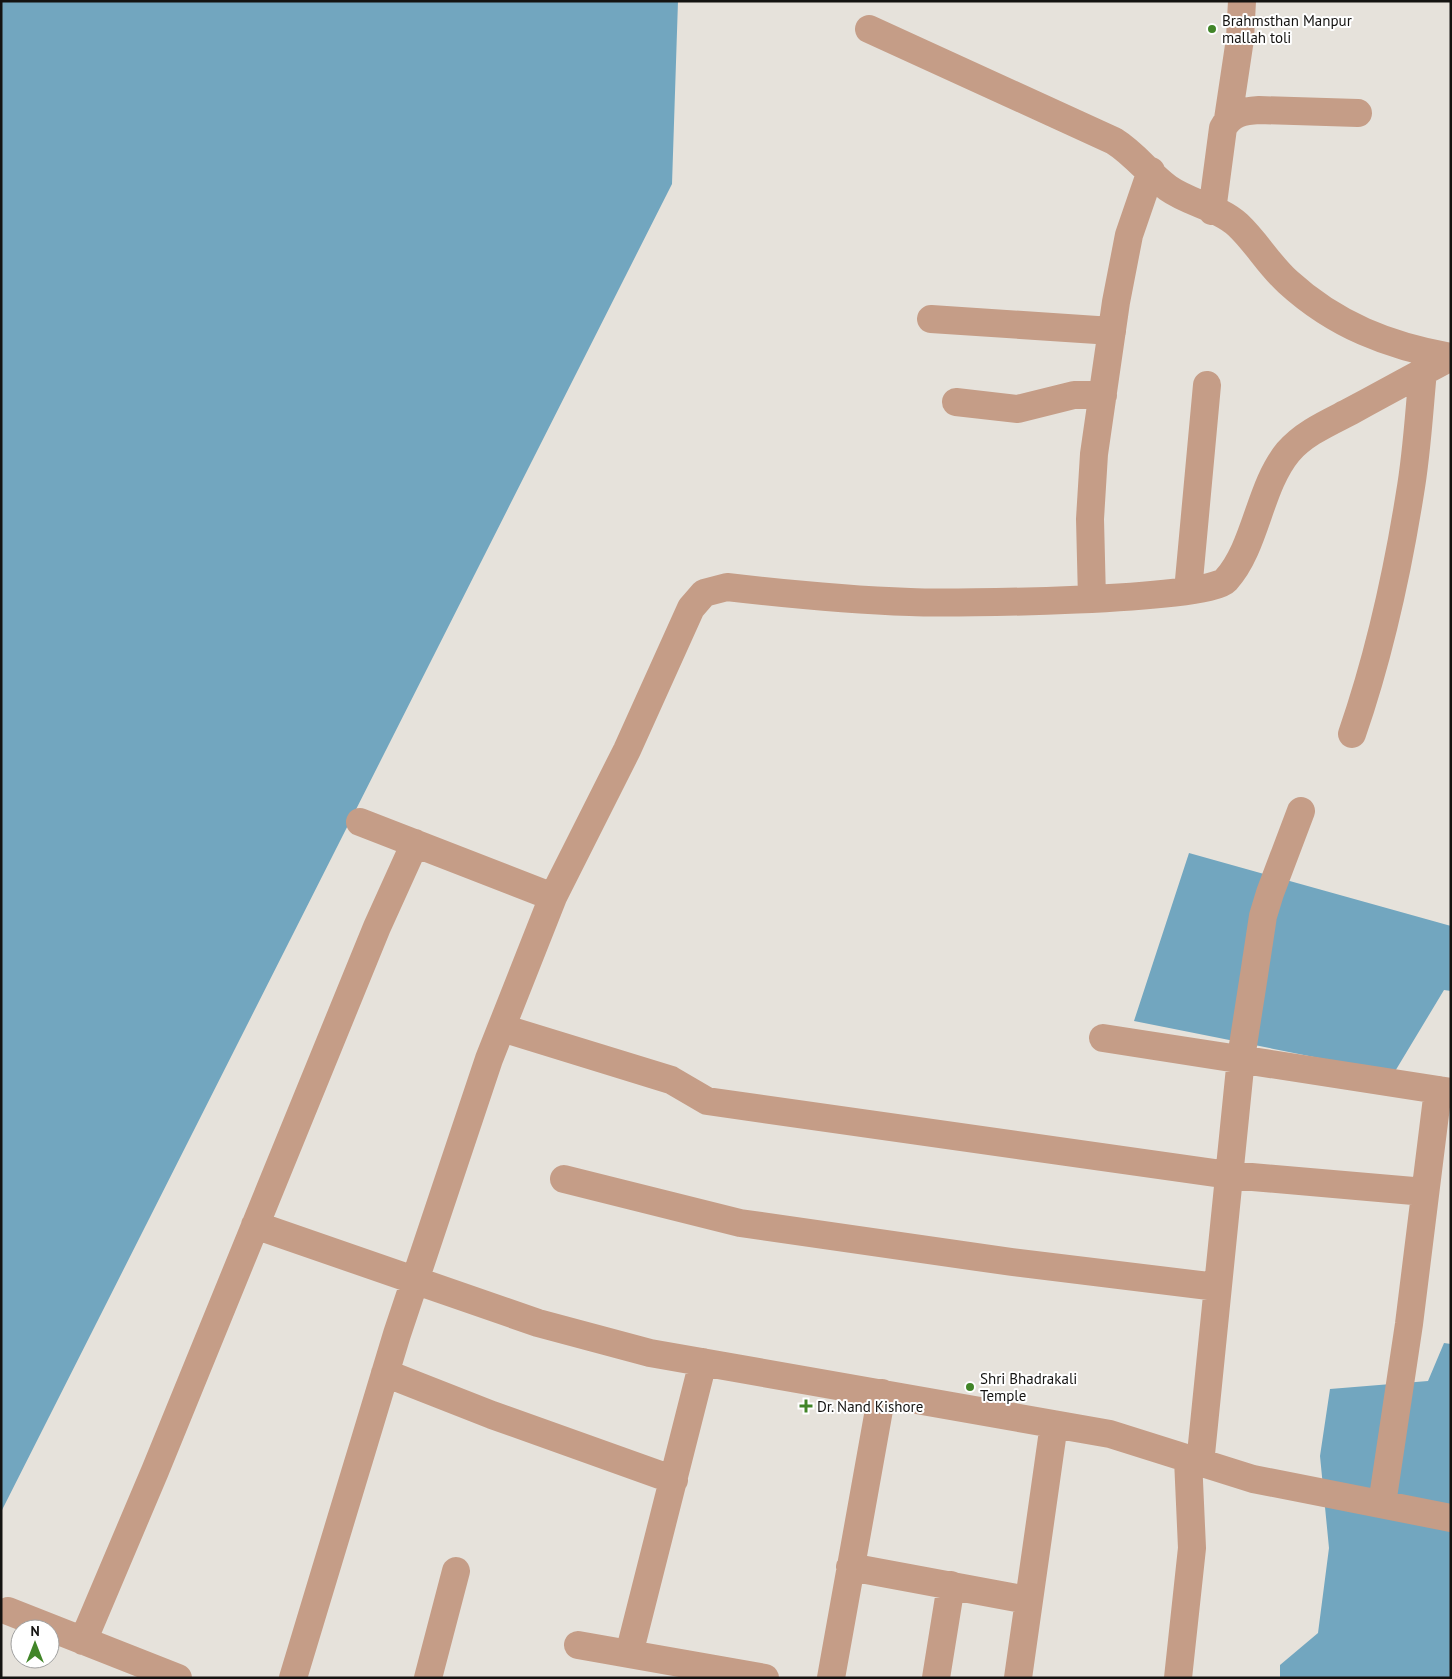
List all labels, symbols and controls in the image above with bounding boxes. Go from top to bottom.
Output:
place label: Brahmsthan Manpur mallah toli [1222,11,1352,47]
marker: Brahmsthan Manpur mallah toli [1206,23,1218,35]
place label: Shri Bhadrakali Temple [980,1369,1077,1405]
marker: Shri Bhadrakali Temple [964,1381,976,1393]
place label: Dr. Nand Kishore [817,1397,923,1416]
marker: Dr. Nand Kishore [799,1399,813,1413]
north arrow [10,1619,60,1669]
text: N [30,1622,40,1640]

